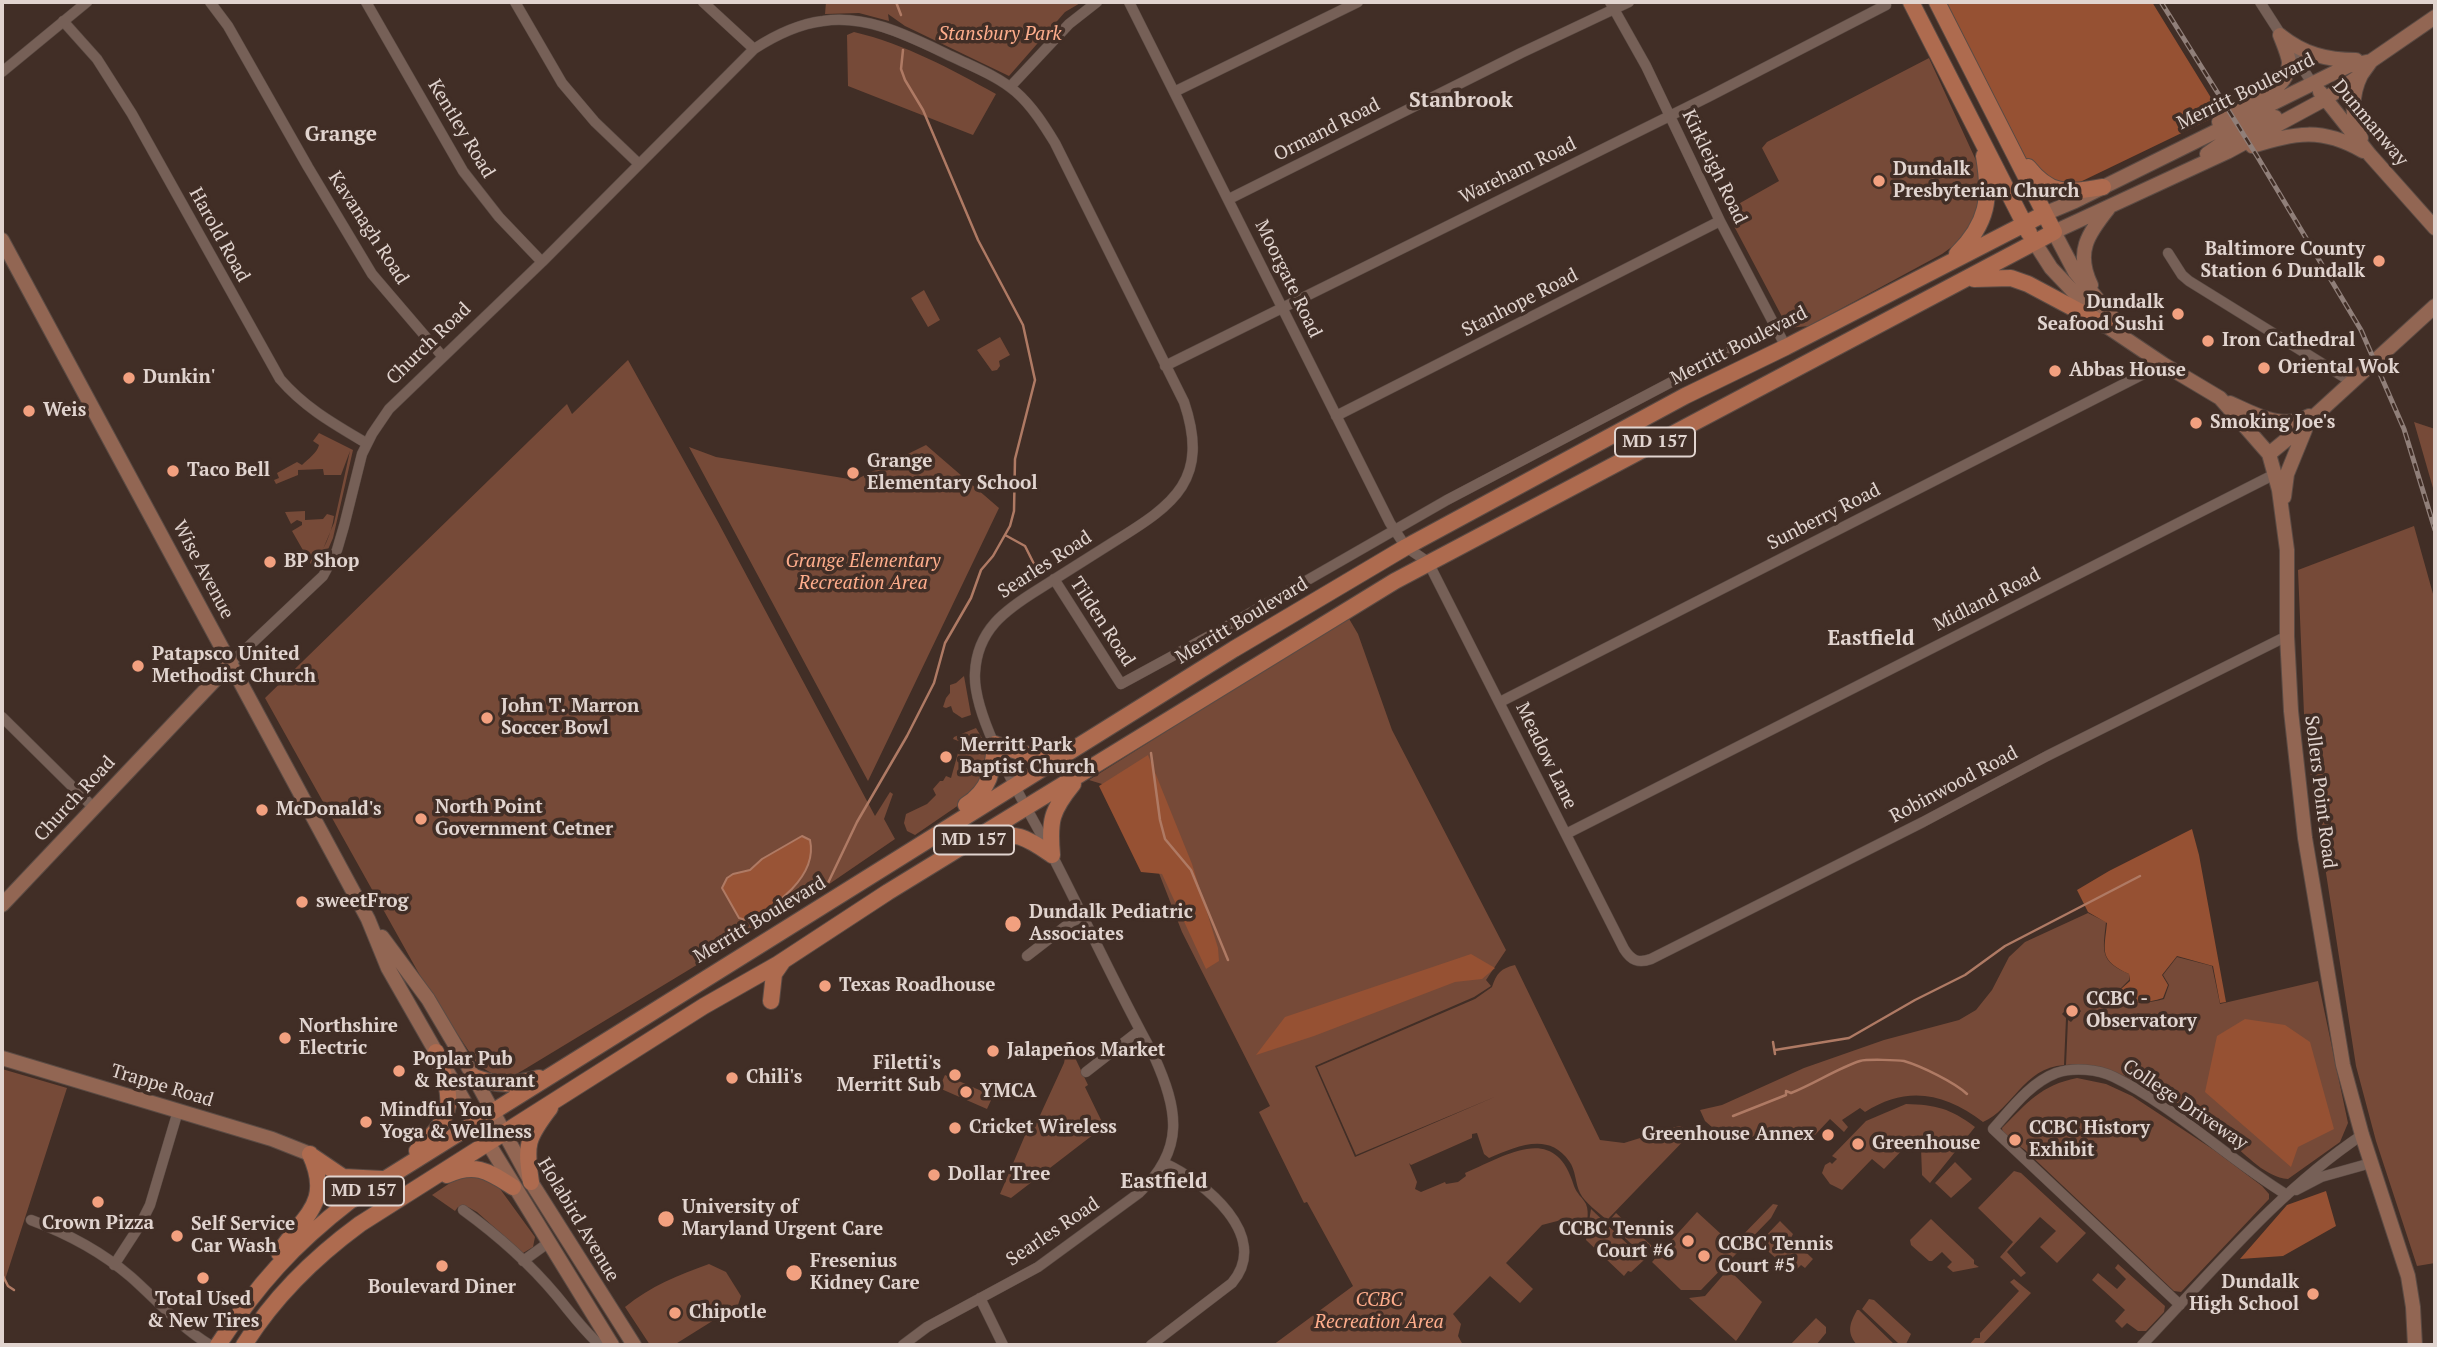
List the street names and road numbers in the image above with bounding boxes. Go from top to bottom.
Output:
street label: Merritt Boulevard [2174,49,2318,135]
street label: Dunmanway [2327,75,2413,171]
street label: Kentley Road [423,76,499,182]
street label: Ormand Road [1270,93,1384,167]
street label: Kirkleigh Road [1677,106,1751,228]
street label: Wareham Road [1456,133,1580,209]
street label: Kavanagh Road [323,167,413,289]
street label: Harold Road [184,184,254,286]
street label: Moorgate Road [1250,216,1326,342]
street label: Stanhope Road [1458,264,1582,342]
street label: Church Road [382,298,476,390]
street label: Merritt Boulevard [1667,302,1811,390]
road number: MD 157 [1615,428,1695,457]
street label: Sunberry Road [1764,479,1884,555]
street label: Wise Avenue [168,517,238,623]
street label: Searles Road [994,526,1096,604]
street label: Midland Road [1930,563,2044,637]
street label: Tilden Road [1065,573,1139,671]
street label: Merritt Boulevard [1172,573,1312,669]
street label: Meadow Lane [1510,699,1582,813]
street label: Sollers Point Road [2299,714,2341,870]
street label: Robinwood Road [1886,742,2022,828]
street label: Church Road [30,752,120,846]
road number: MD 157 [934,826,1014,854]
street label: Merritt Boulevard [690,872,830,968]
street label: College Driveway [2118,1055,2252,1155]
street label: Trappe Road [108,1060,216,1112]
street label: Holabird Avenue [532,1154,624,1286]
road number: MD 157 [324,1176,404,1206]
street label: Searles Road [1002,1193,1104,1271]

